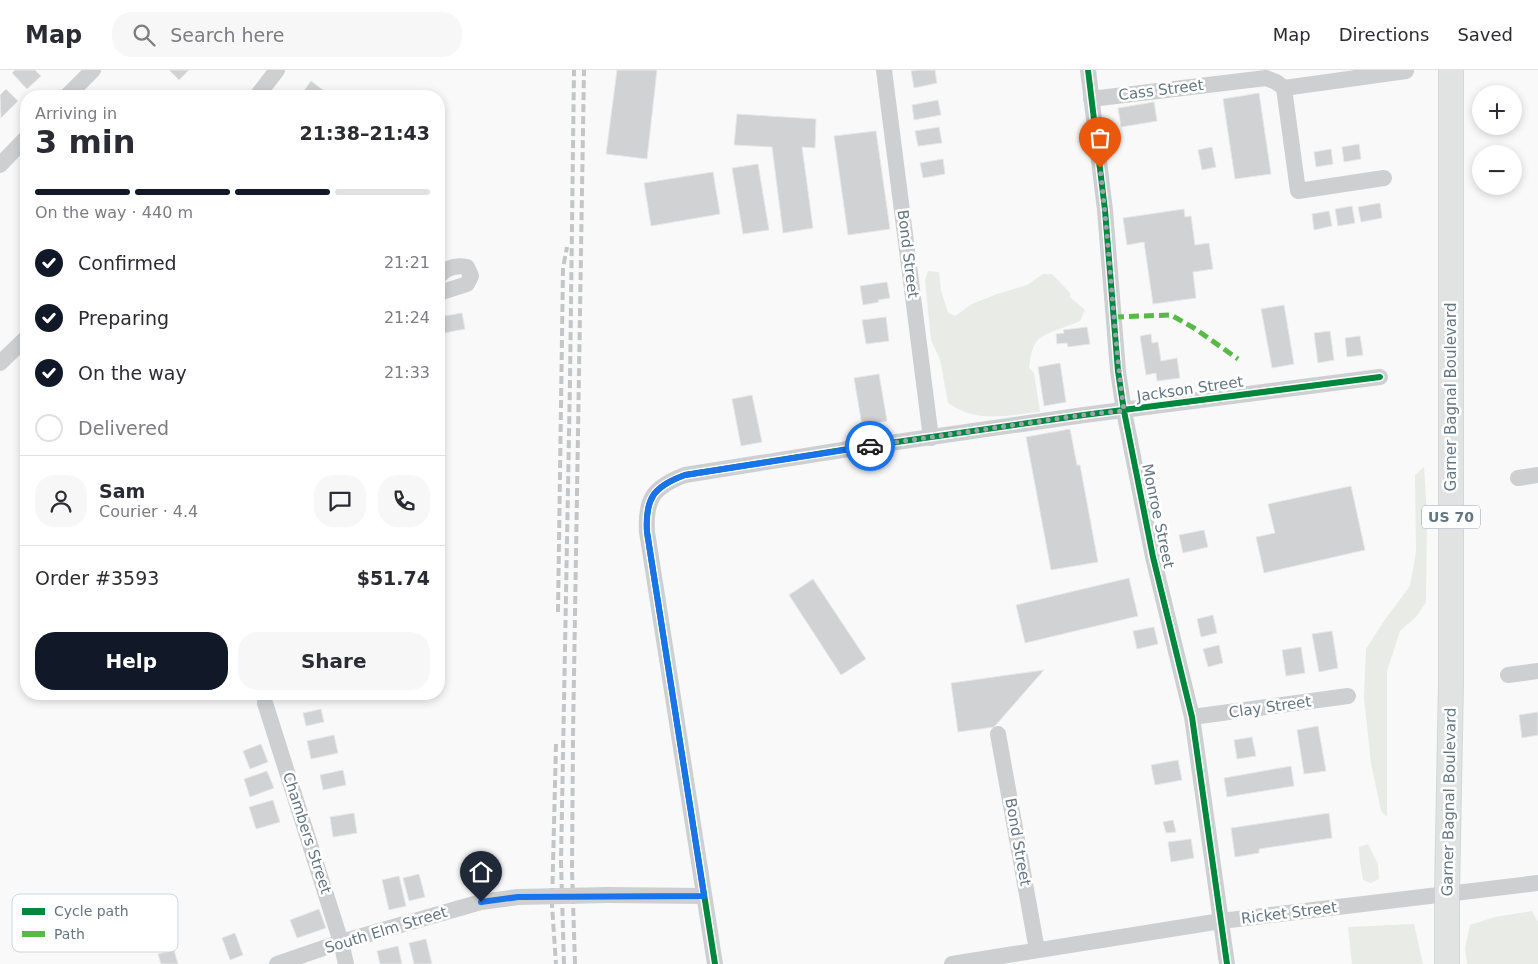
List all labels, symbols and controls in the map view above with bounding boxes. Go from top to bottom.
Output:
search box [112,12,462,57]
text: Map [25,21,82,49]
icon: search [130,21,158,49]
text: Search here [170,24,284,46]
text: Map [1273,24,1311,45]
text: Directions [1339,24,1429,45]
text: Saved [1457,24,1513,45]
street label: Cass Street [1117,76,1205,104]
map controls [1472,85,1522,195]
button: + [1472,85,1522,135]
text: Arriving in [35,104,117,123]
pin [1079,117,1121,168]
text: 21:38–21:43 [300,122,430,144]
text: 3 min [35,123,136,161]
icon: bag [1086,124,1114,152]
button: − [1472,145,1522,195]
text: On the way · 440 m [35,203,193,222]
street label: Bond Street [894,209,922,299]
icon: check [35,249,63,277]
text: Confirmed [78,252,177,274]
text: 21:21 [384,253,430,272]
street label: Garner Bagnal Boulevard [1442,303,1460,491]
icon: check [35,304,63,332]
text: Preparing [78,307,169,329]
text: 21:24 [384,308,430,327]
icon: check [35,359,63,387]
text: On the way [78,362,187,384]
text: 21:33 [384,363,430,382]
street label: Jackson Street [1135,373,1245,406]
text: Delivered [78,417,169,439]
courier [845,421,895,471]
icon: car [856,432,884,460]
street label: Monroe Street [1138,462,1178,570]
button: person [35,475,87,527]
button: chat [314,475,366,527]
button: phone [378,475,430,527]
text: Sam [99,480,145,502]
text: Courier · 4.4 [99,502,198,521]
road number: US 70 [1422,506,1480,528]
text: Order #3593 [35,567,159,589]
text: $51.74 [357,567,430,589]
button: Help [35,632,228,690]
button: Share [238,632,430,690]
street label: Clay Street [1228,692,1312,722]
street label: Garner Bagnal Boulevard [1438,707,1460,897]
street label: Chambers Street [279,770,335,896]
street label: Bond Street [1001,797,1035,887]
pin [460,851,502,902]
icon: home [467,858,495,886]
legend [12,894,178,952]
street label: Ricket Street [1240,898,1338,928]
text: Cycle path [54,903,129,919]
street label: South Elm Street [323,903,449,957]
text: Path [54,926,85,942]

